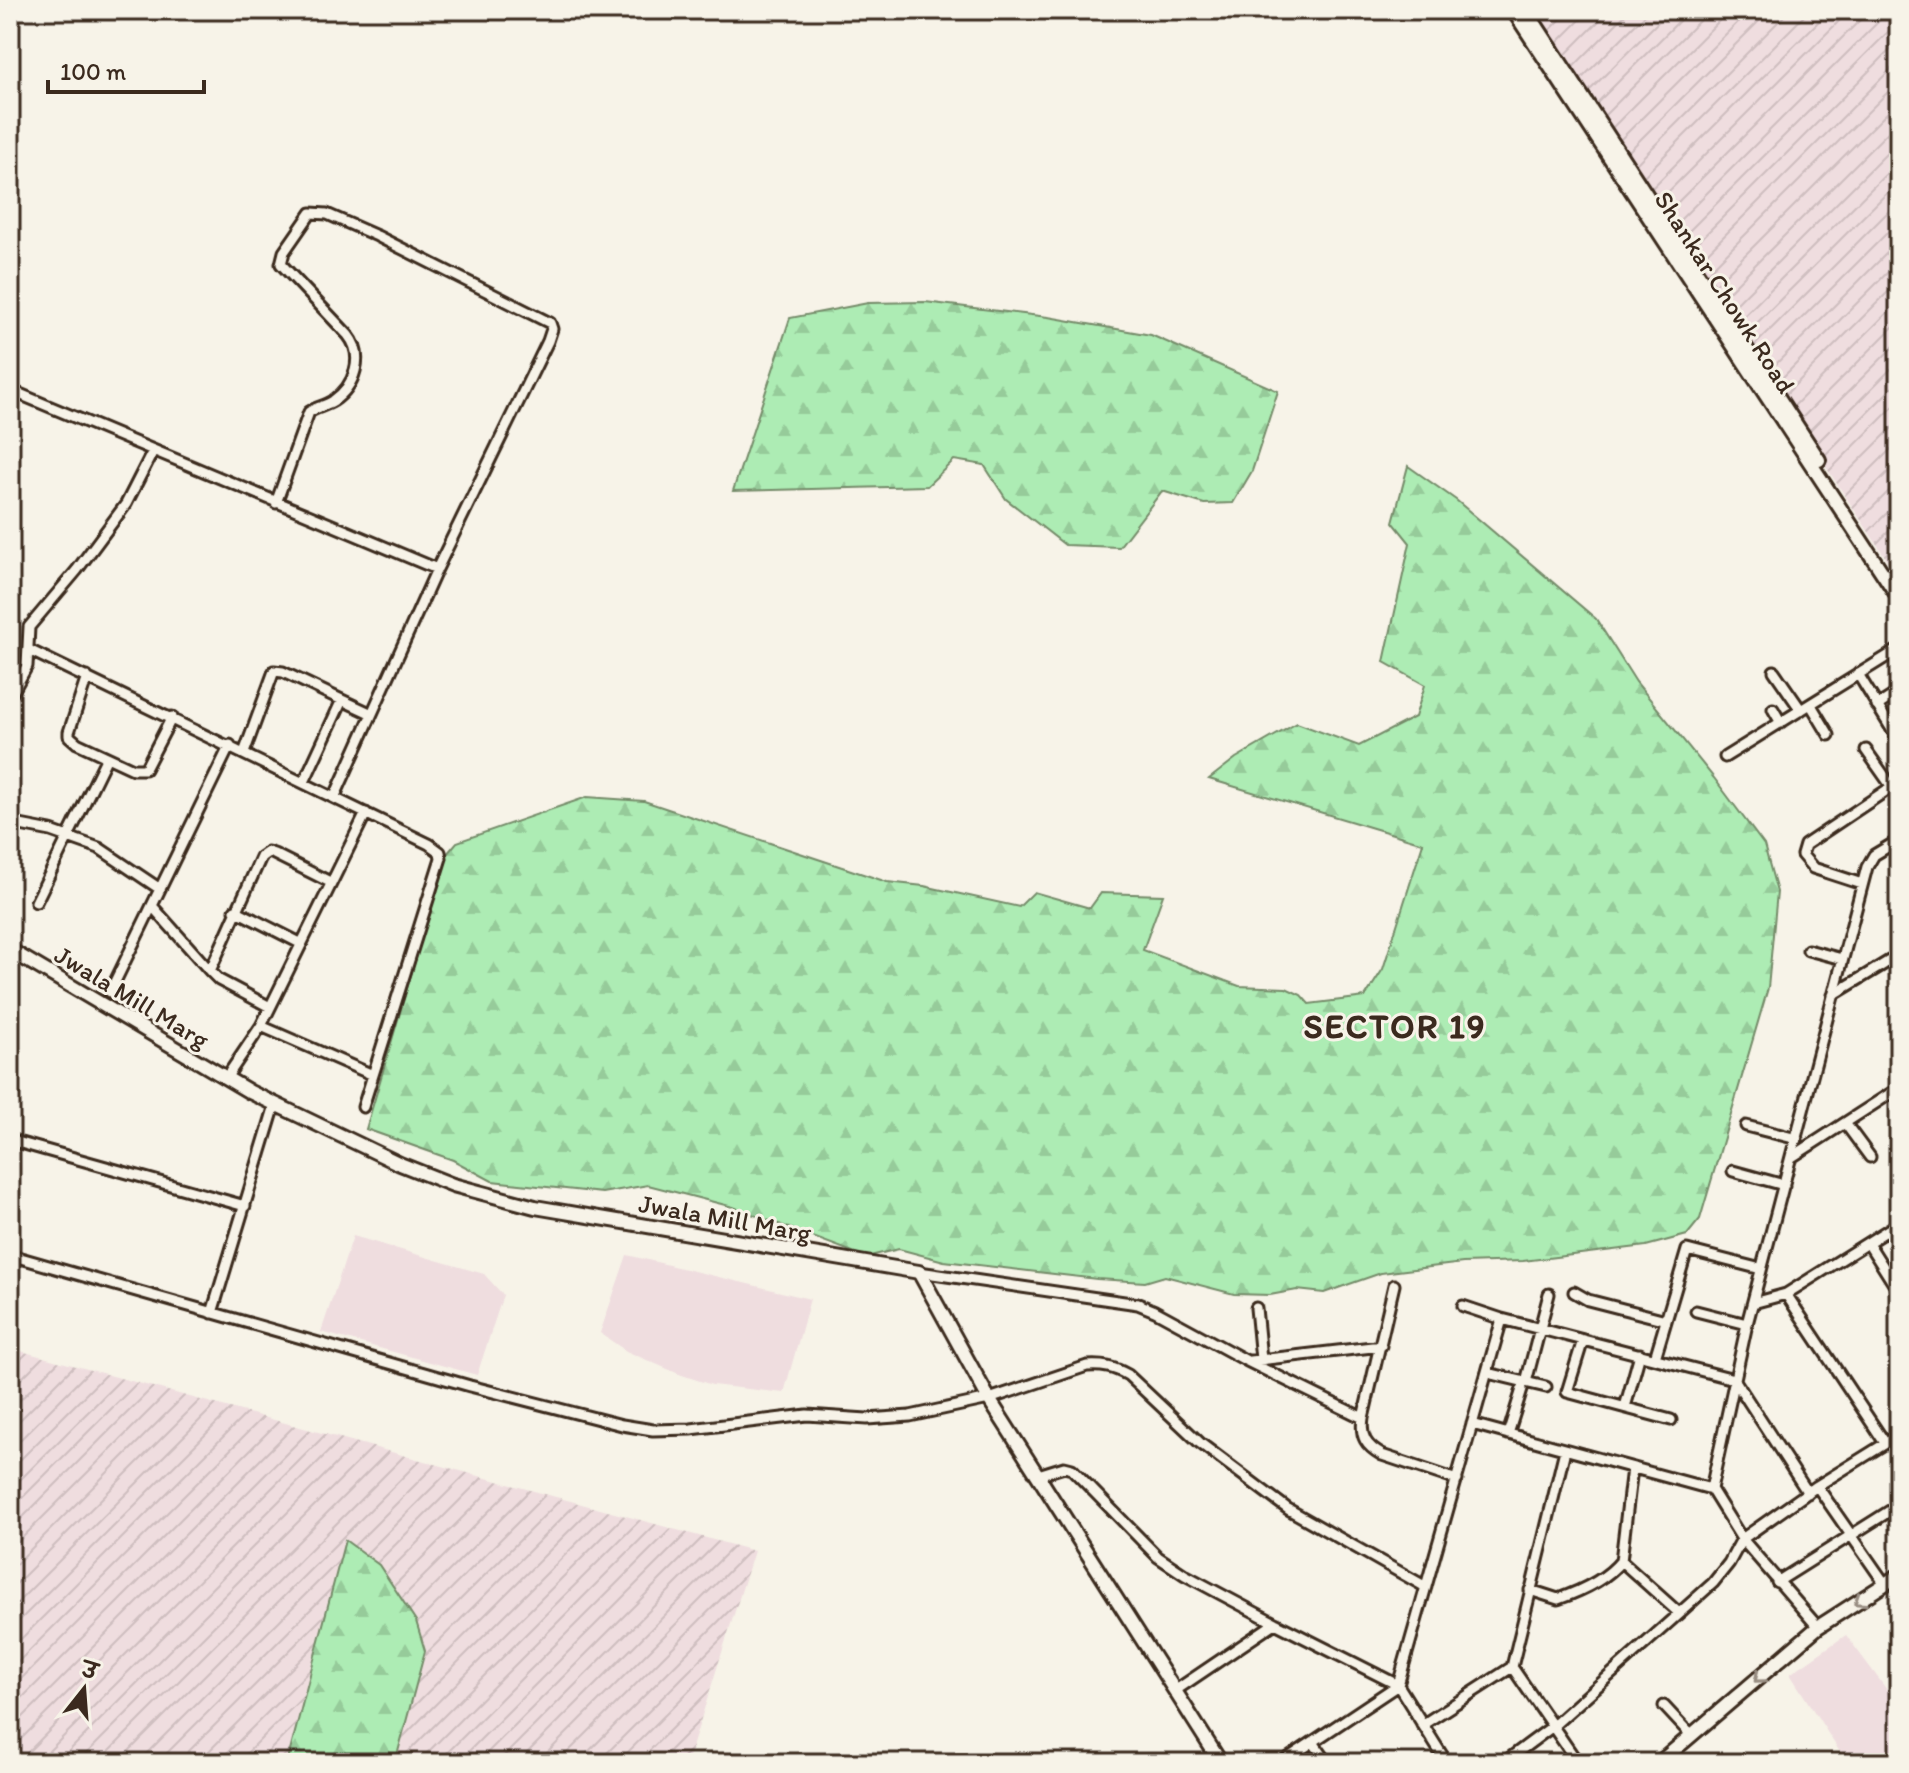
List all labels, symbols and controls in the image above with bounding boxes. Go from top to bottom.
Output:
scale bar [48,44,204,94]
text: 100 m [60,57,126,86]
street label: Shankar Chowk Road [1648,185,1802,399]
street label: Jwala Mill Marg [49,938,216,1056]
district label: SECTOR 19 [1304,1006,1486,1047]
street label: Jwala Mill Marg [636,1187,814,1249]
one-way arrow [1853,1592,1867,1607]
north arrow [44,1649,124,1729]
text: उ [77,1655,103,1686]
one-way arrow [1754,1668,1768,1683]

